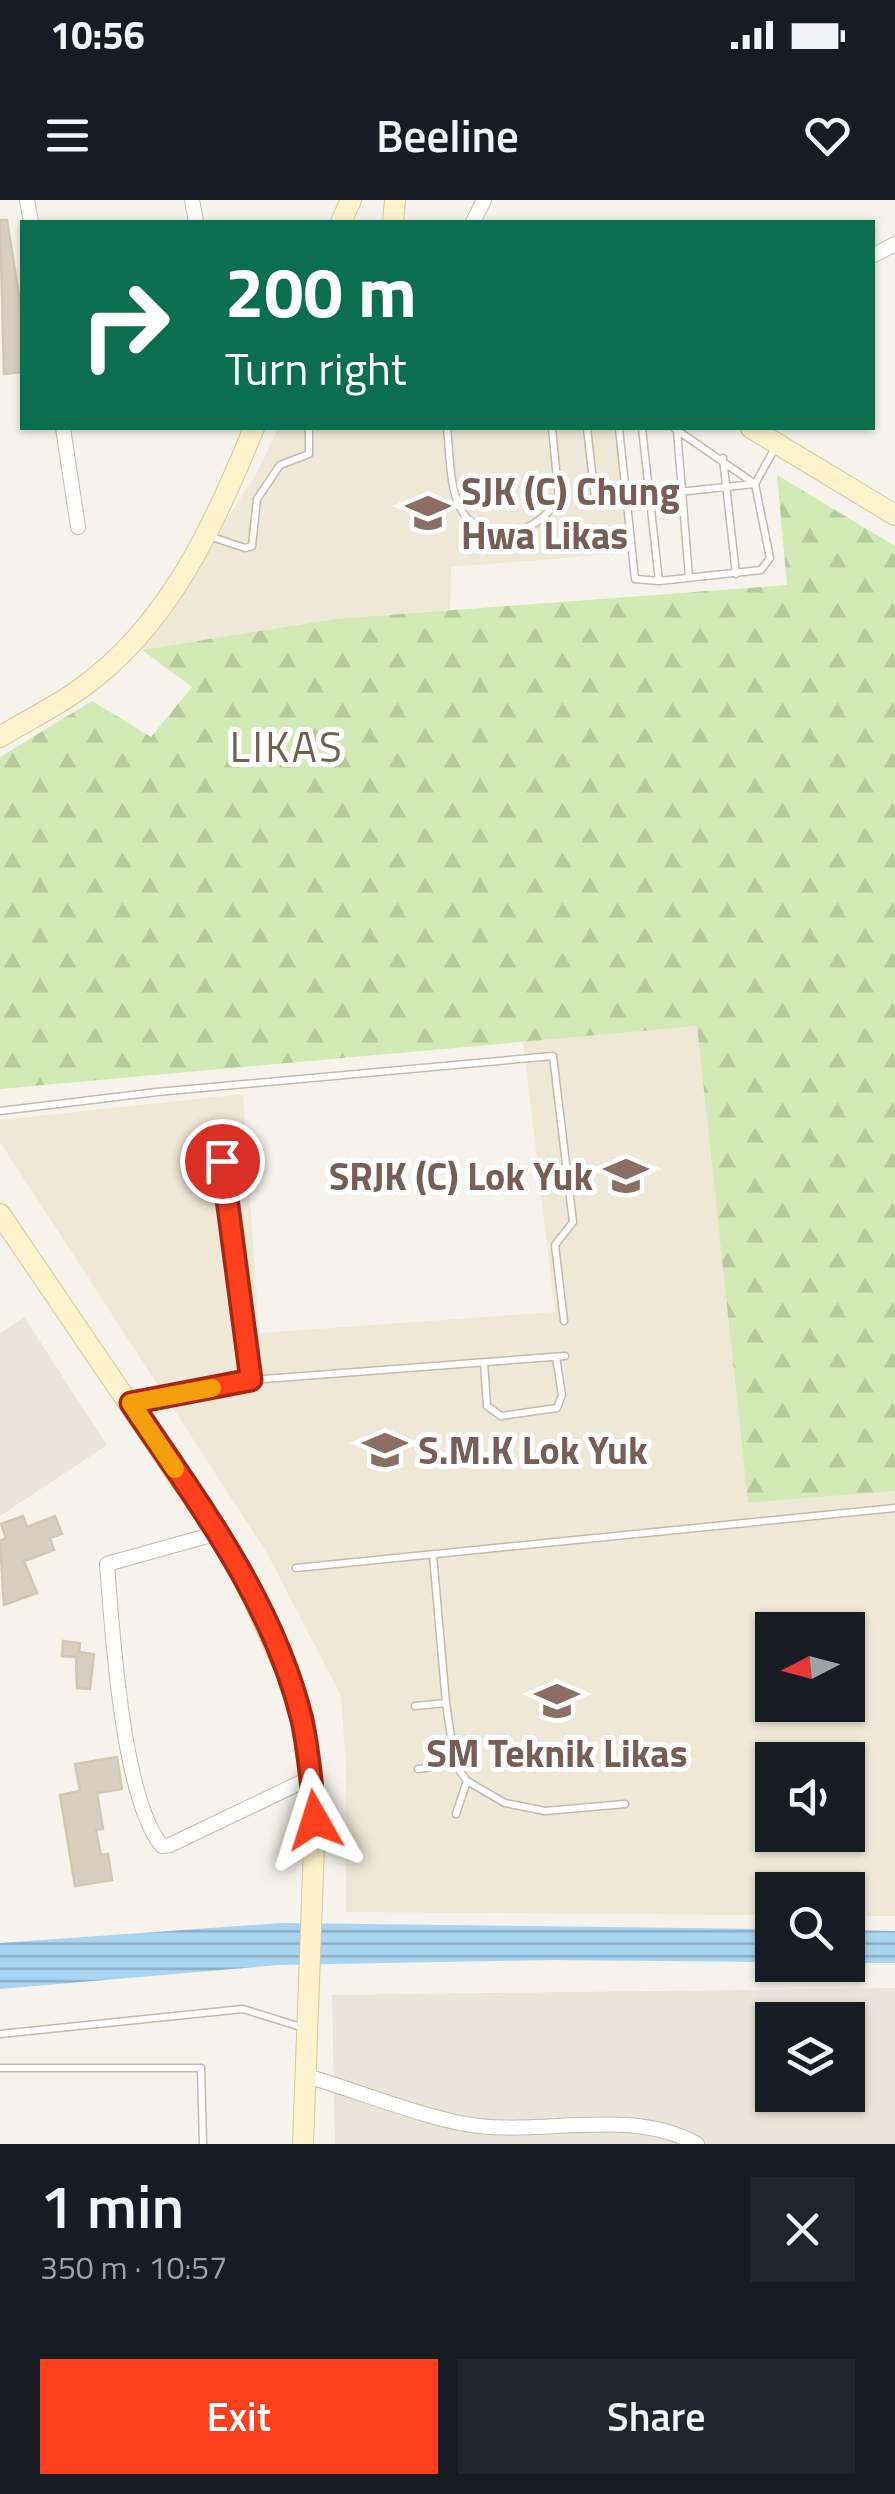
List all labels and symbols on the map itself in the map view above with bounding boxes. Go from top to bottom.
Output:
place label: SJK (C) Chung Hwa Likas [461,462,680,564]
school or university icon: SJK (C) Chung Hwa Likas [404,489,452,537]
district label: LIKAS [230,714,344,778]
pin [180,1119,265,1204]
place label: SRJK (C) Lok Yuk [329,1147,593,1205]
school or university icon: SRJK (C) Lok Yuk [602,1152,650,1200]
place label: S.M.K Lok Yuk [418,1421,648,1479]
school or university icon: S.M.K Lok Yuk [361,1426,409,1474]
north arrow [755,1612,865,1722]
school or university icon: SM Teknik Likas [533,1677,581,1725]
place label: SM Teknik Likas [426,1724,688,1782]
position arrow [263,1768,367,1872]

